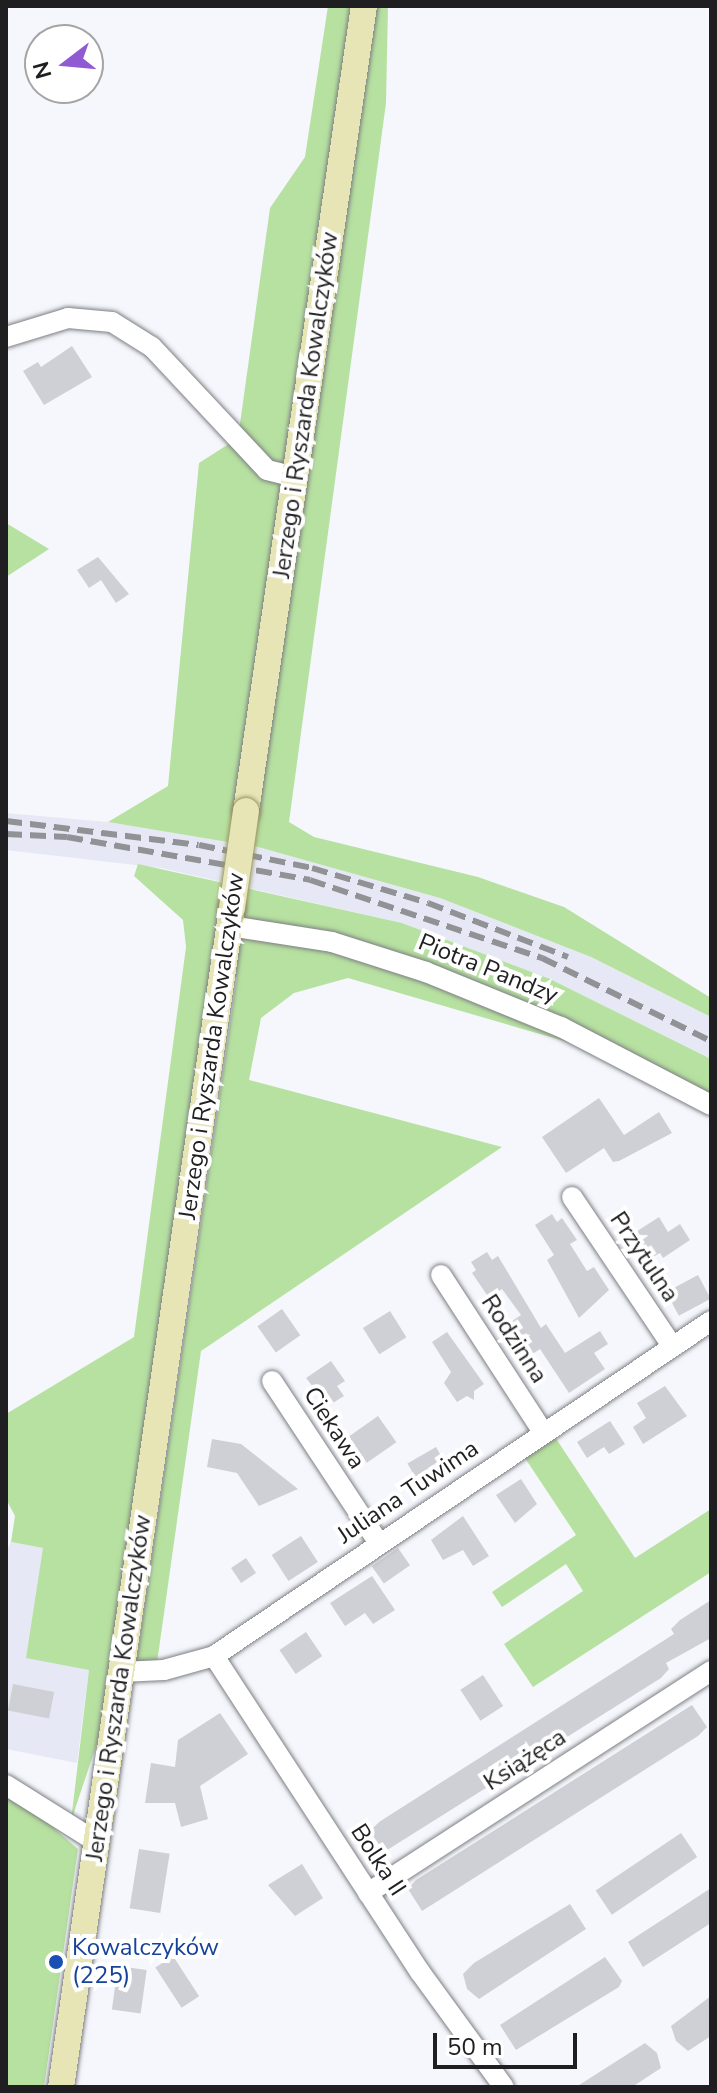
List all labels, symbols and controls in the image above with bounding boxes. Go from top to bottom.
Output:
north arrow [24,24,104,104]
text: N [26,58,60,82]
street label: Jerzego i Ryszarda Kowalczyków [267,230,345,580]
street label: Jerzego i Ryszarda Kowalczyków [173,871,251,1221]
street label: Piotra Pandzy [414,928,562,1010]
street label: Przytulna [603,1206,685,1308]
street label: Rodzinna [475,1289,553,1389]
street label: Ciekawa [297,1382,371,1474]
street label: Juliana Tuwima [332,1434,484,1550]
street label: Jerzego i Ryszarda Kowalczyków [80,1513,158,1863]
street label: Książęca [479,1723,571,1797]
street label: Bolka II [344,1819,412,1901]
place label: Kowalczyków (225) [72,1934,219,1990]
marker: Kowalczyków (225) [47,1953,65,1971]
scale bar [437,2017,581,2067]
text: 50 m [447,2031,503,2063]

